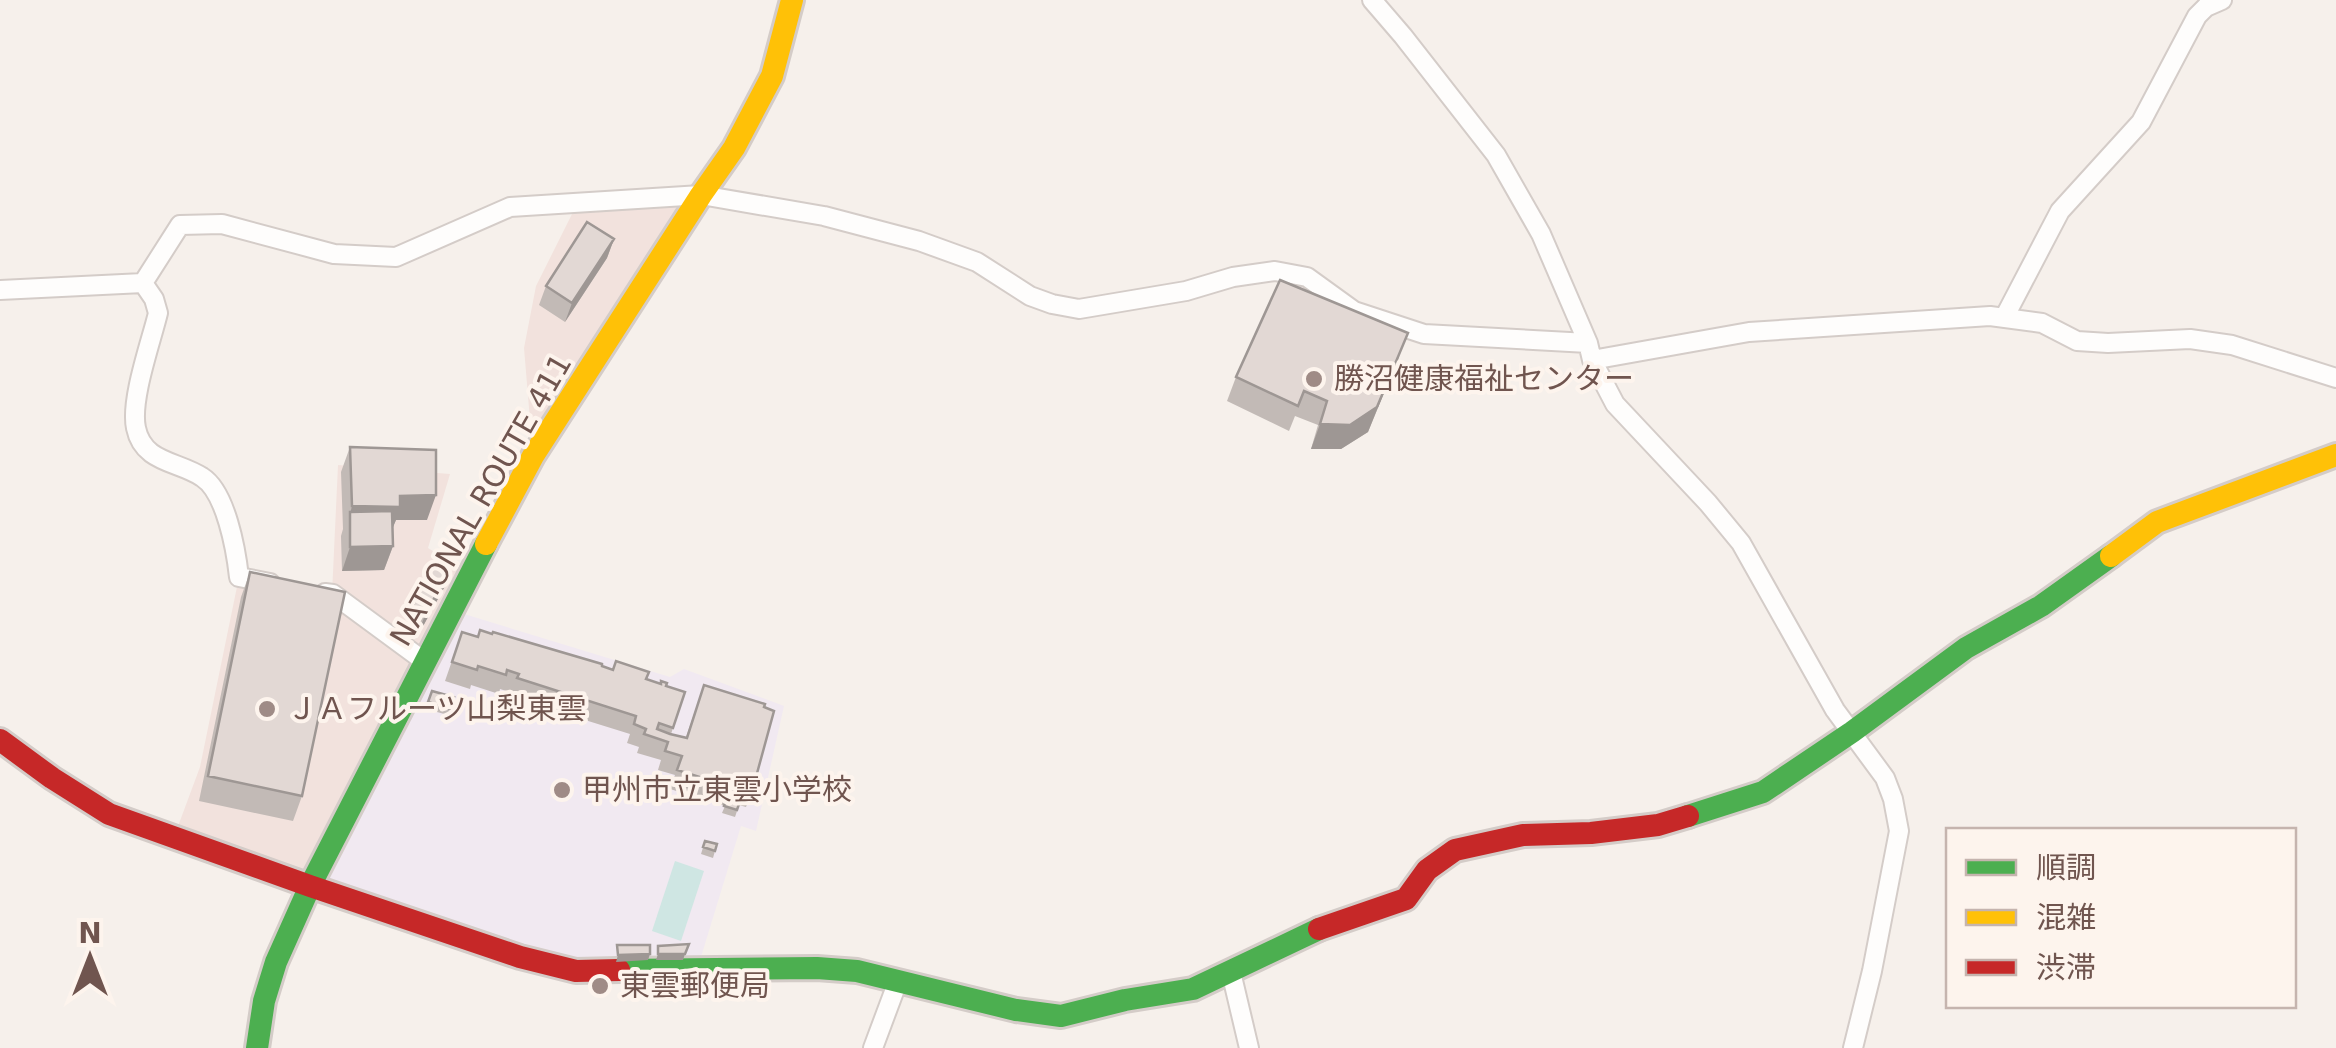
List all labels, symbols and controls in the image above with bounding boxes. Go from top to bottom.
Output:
street label: NATIONAL ROUTE 411 [383,348,579,652]
place label: 勝沼健康福祉センター [1334,361,1634,396]
marker: 勝沼健康福祉センター [1303,368,1325,390]
place label: ＪＡフルーツ山梨東雲 [287,691,586,726]
marker: ＪＡフルーツ山梨東雲 [256,698,278,720]
place label: 甲州市立東雲小学校 [582,772,852,807]
marker: 甲州市立東雲小学校 [551,779,573,801]
legend [1946,828,2296,1008]
text: 順調 [2036,850,2096,885]
text: 混雑 [2036,900,2096,935]
north arrow [40,908,140,1008]
text: N [78,917,102,950]
text: 渋滞 [2036,950,2096,985]
place label: 東雲郵便局 [620,968,770,1003]
marker: 東雲郵便局 [589,975,611,997]

